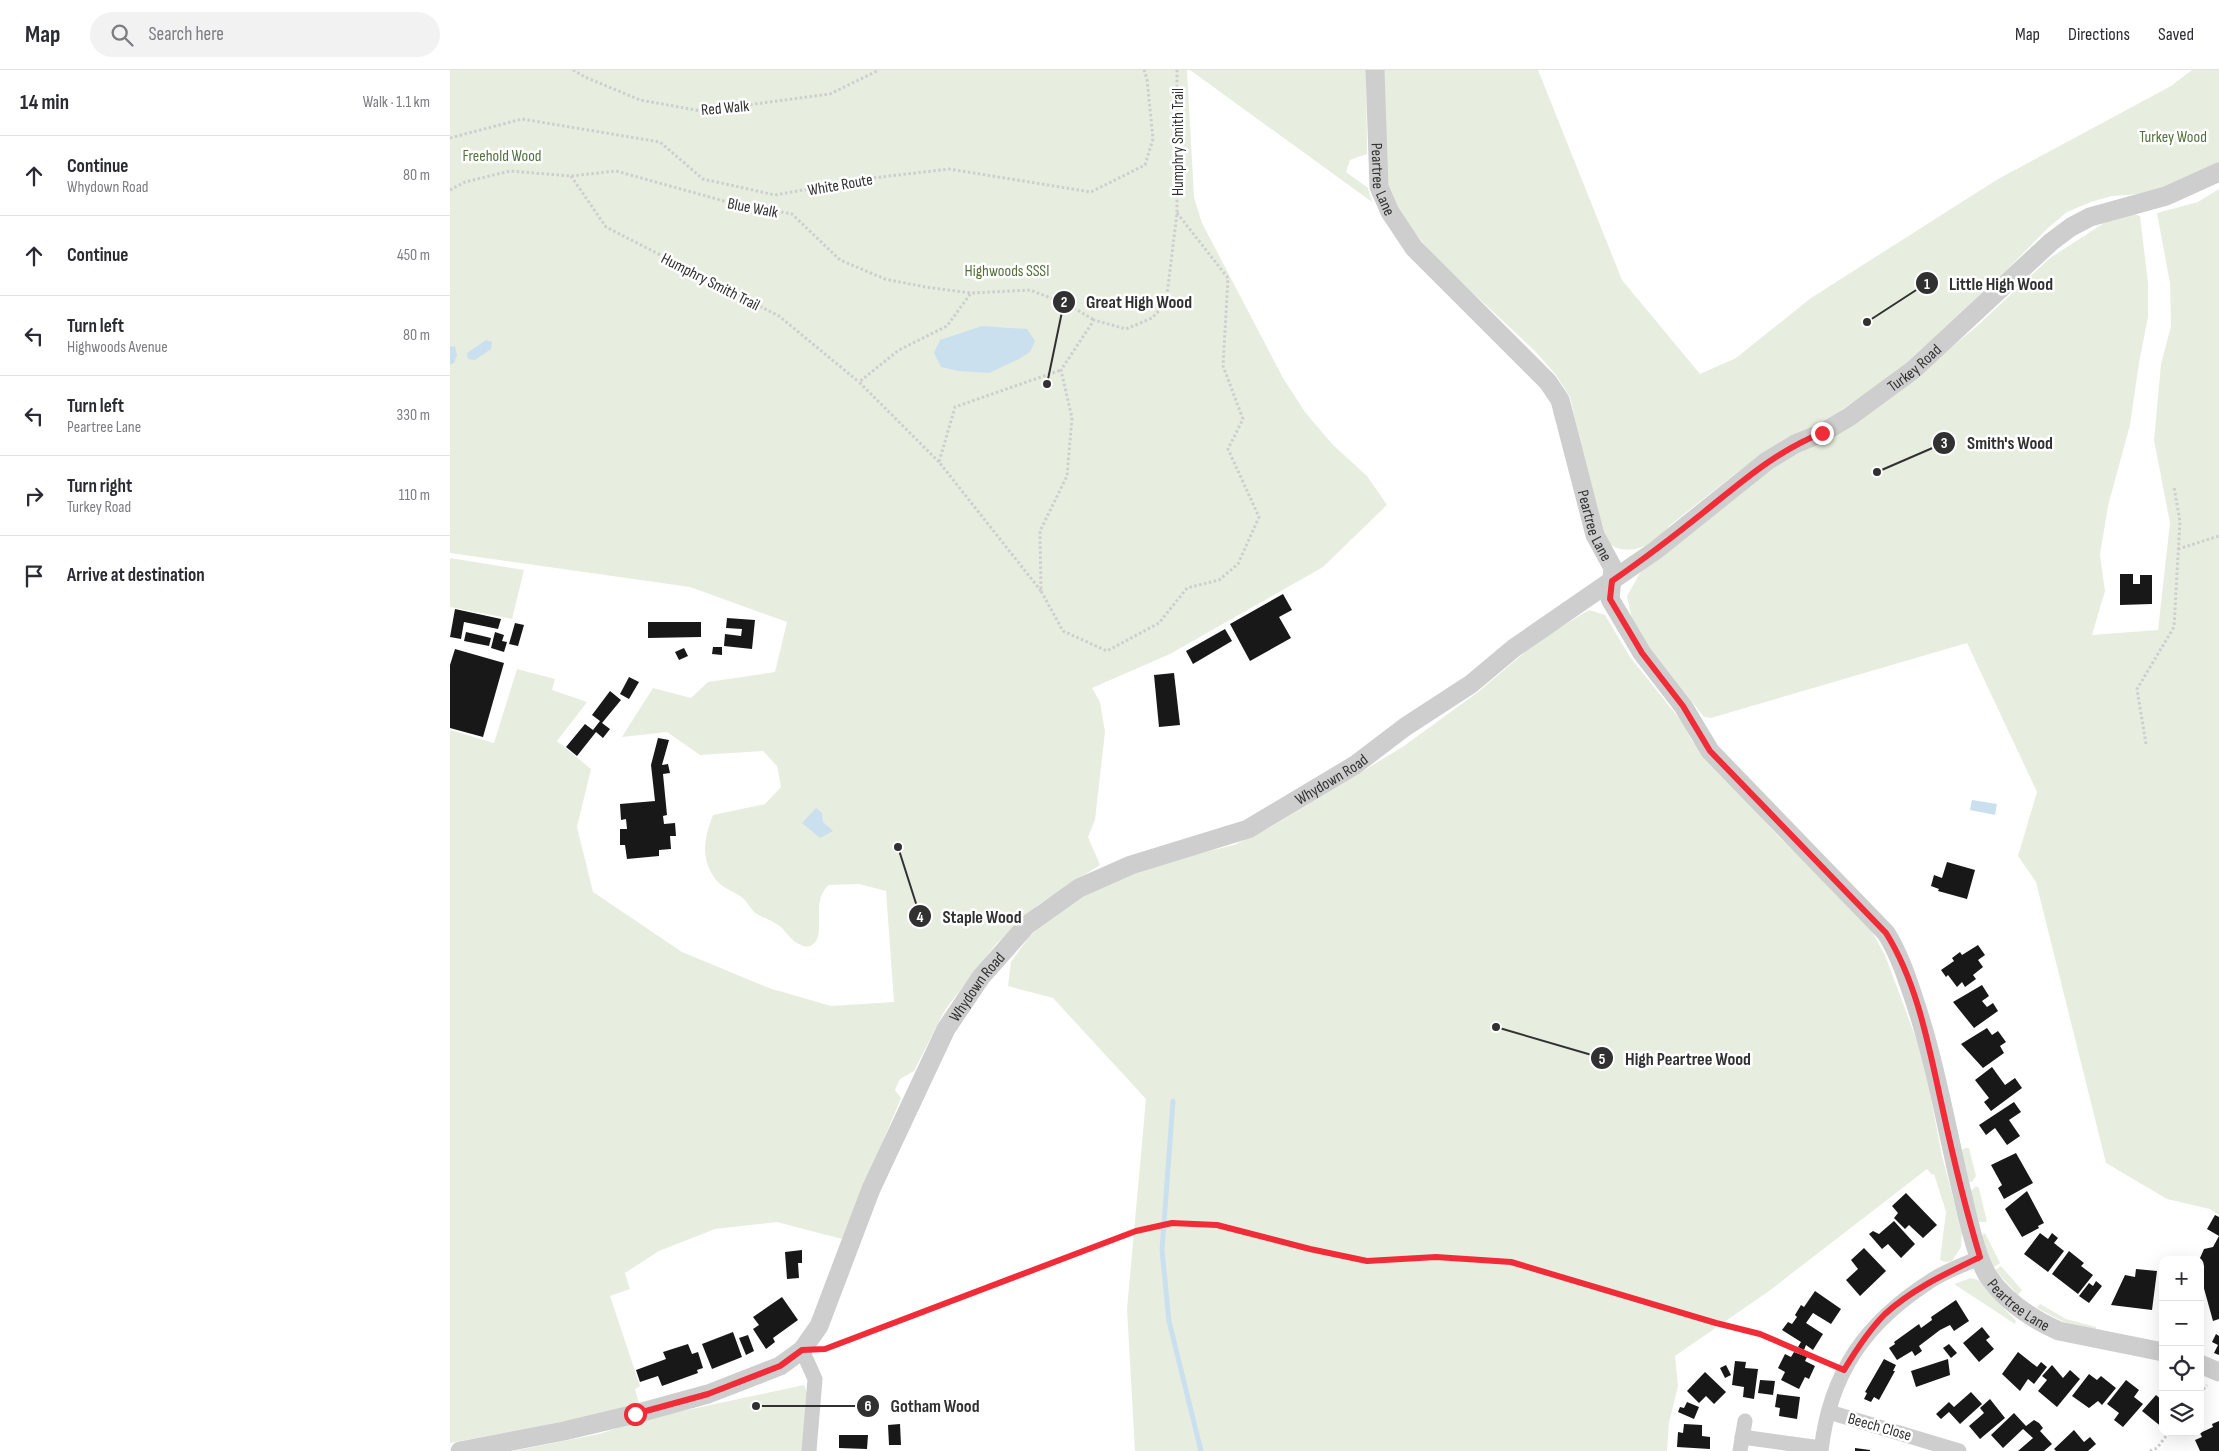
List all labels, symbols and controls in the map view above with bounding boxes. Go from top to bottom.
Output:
search box [90,12,440,57]
text: Map [25,20,60,49]
icon: search [108,21,136,49]
text: Search here [148,23,224,46]
text: Map [2015,24,2040,45]
text: Directions [2068,24,2130,45]
text: Saved [2158,24,2194,45]
street label: Humphry Smith Trail [1169,88,1188,196]
text: 14 min [20,90,69,115]
text: Walk · 1.1 km [363,93,430,112]
street label: Red Walk [700,97,750,120]
park label: Turkey Wood [2139,128,2207,147]
street label: Peartree Lane [1366,143,1398,219]
park label: Freehold Wood [462,147,542,166]
text: Continue [67,155,128,178]
icon: ahead [20,162,48,190]
text: 80 m [403,166,430,185]
street label: White Route [806,170,874,201]
text: Whydown Road [67,178,149,197]
street label: Blue Walk [726,194,780,223]
icon: ahead [20,242,48,270]
text: Continue [67,244,128,267]
text: 450 m [397,246,430,265]
street label: Humphry Smith Trail [658,249,763,315]
park label: Highwoods SSSI [965,262,1049,281]
callout: Little High Wood [1914,267,2063,300]
text: Little High Wood [1949,274,2053,295]
text: 1 [1924,275,1930,294]
callout: Great High Wood [1051,286,1202,319]
text: Great High Wood [1086,292,1192,313]
text: 2 [1061,293,1067,312]
text: Turn left [67,315,124,338]
icon: left [20,322,48,350]
text: 80 m [403,326,430,345]
text: Highwoods Avenue [67,338,168,357]
street label: Turkey Road [1884,341,1946,397]
text: Turn left [67,395,124,418]
icon: left [20,402,48,430]
text: 330 m [397,406,430,425]
text: Peartree Lane [67,418,141,437]
route end [1811,422,1834,445]
callout: Smith's Wood [1932,427,2063,460]
text: Smith's Wood [1967,433,2053,454]
text: 3 [1941,434,1948,453]
text: Turn right [67,475,132,498]
icon: right [20,482,48,510]
text: 110 m [399,486,430,505]
street label: Peartree Lane [1573,488,1615,565]
text: Turkey Road [67,498,131,517]
icon: arrive [20,562,48,590]
text: Arrive at destination [67,564,205,587]
street label: Whydown Road [1292,751,1372,810]
callout: Staple Wood [907,900,1031,933]
text: Staple Wood [942,907,1022,928]
text: 4 [917,908,924,927]
street label: Whydown Road [946,949,1009,1026]
callout: High Peartree Wood [1590,1042,1761,1075]
text: High Peartree Wood [1625,1049,1751,1070]
text: 5 [1599,1050,1606,1069]
map controls [2159,1256,2204,1436]
button: + [2159,1256,2204,1301]
street label: Peartree Lane [1982,1275,2053,1336]
button: − [2159,1301,2204,1346]
button: locate [2159,1346,2204,1391]
callout: Gotham Wood [856,1389,990,1422]
button: layers [2159,1391,2204,1436]
text: Gotham Wood [890,1396,980,1417]
text: 6 [864,1397,872,1416]
route start [624,1403,647,1426]
street label: Beech Close [1846,1409,1914,1446]

